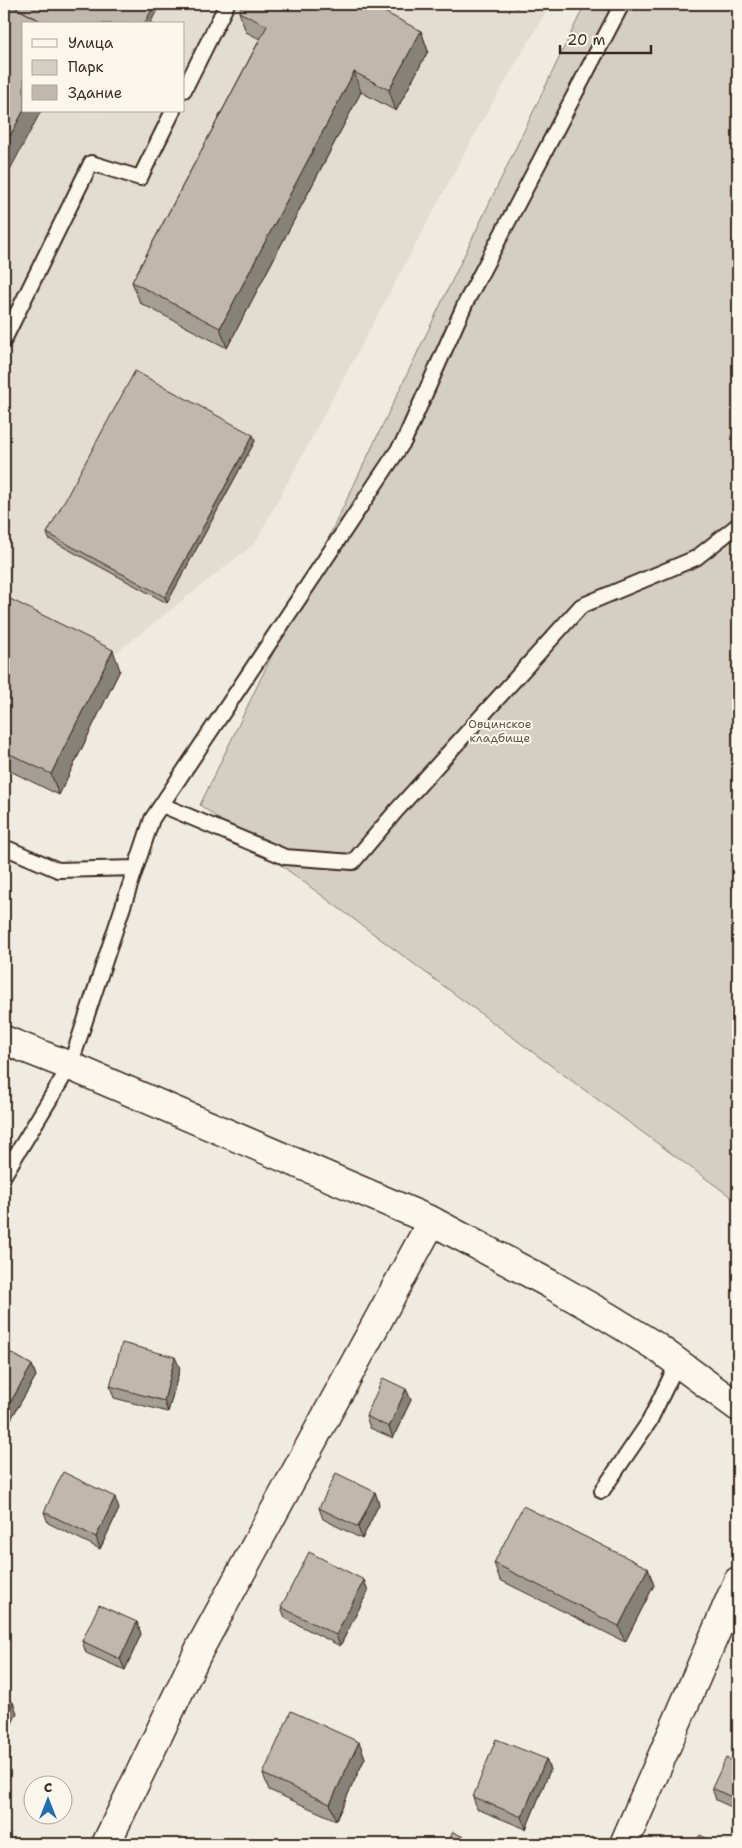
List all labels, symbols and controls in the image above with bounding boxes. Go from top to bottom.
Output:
legend [22,22,185,112]
scale bar [560,22,651,54]
text: 20 m [567,30,606,50]
text: Улица [68,33,114,53]
text: Парк [68,57,104,77]
text: Здание [68,83,122,103]
park label: Овцинское кладбище [468,716,532,746]
north arrow [22,1776,72,1826]
text: С [44,1778,52,1796]

